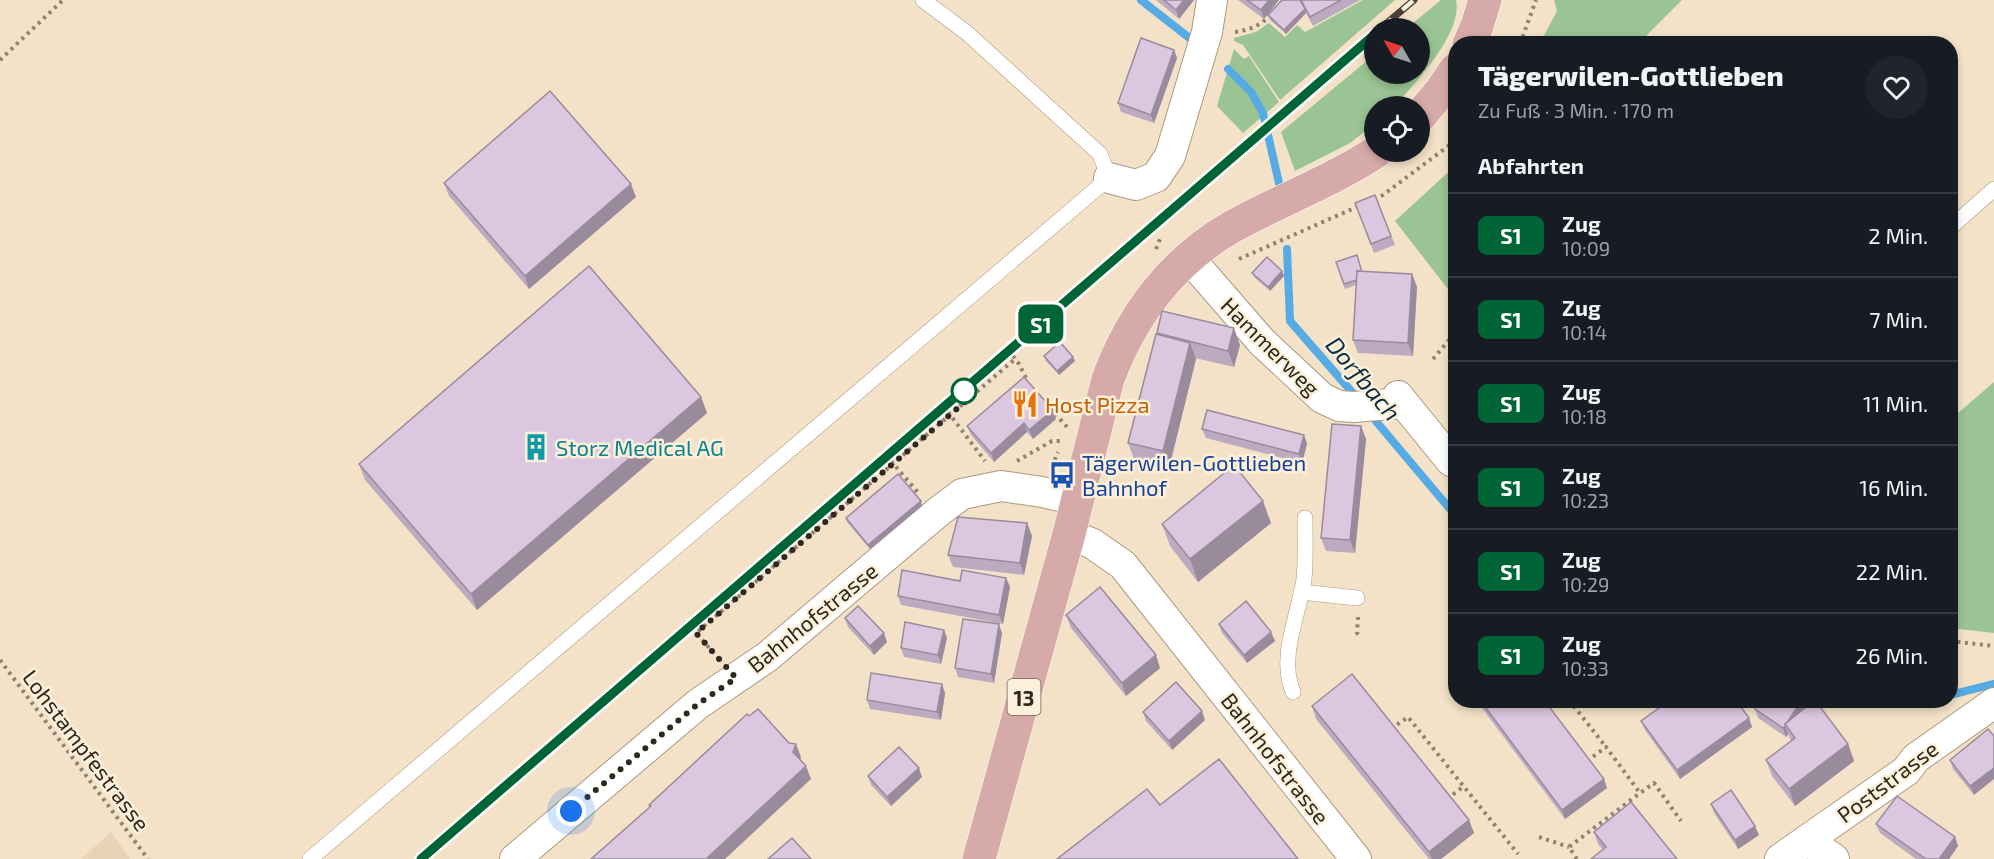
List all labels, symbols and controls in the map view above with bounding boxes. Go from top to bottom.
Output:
north arrow [1364,18,1430,84]
map controls [1364,18,1430,162]
button: heart [1865,56,1928,119]
text: Tägerwilen-Gottlieben [1478,58,1784,92]
button: locate [1364,96,1430,162]
text: Zu Fuß · 3 Min. · 170 m [1478,98,1674,122]
text: Abfahrten [1478,152,1584,178]
text: Zug [1562,210,1601,236]
text: 2 Min. [1868,222,1928,248]
text: S1 [1500,223,1522,248]
text: 10:09 [1562,236,1610,260]
street label: Hammerweg [1217,292,1325,400]
text: Zug [1562,294,1601,320]
line badge: S1 [1014,304,1068,344]
text: 7 Min. [1869,306,1928,332]
text: S1 [1500,307,1522,332]
text: S1 [1030,312,1052,337]
text: 10:14 [1562,320,1607,344]
water label: Dorfbach [1320,330,1408,426]
unlabelled marker [951,378,977,404]
text: Zug [1562,378,1601,404]
restaurant icon: Host Pizza [1010,389,1040,419]
text: 11 Min. [1863,390,1928,416]
place label: Host Pizza [1045,391,1150,417]
text: S1 [1500,391,1522,416]
text: 10:18 [1562,404,1607,428]
building icon: Storz Medical AG [521,432,551,462]
place label: Storz Medical AG [556,434,724,460]
place label: Tägerwilen-Gottlieben Bahnhof [1082,449,1306,500]
bus stop icon: Tägerwilen-Gottlieben Bahnhof [1047,460,1077,490]
text: Zug [1562,462,1601,488]
text: 16 Min. [1859,474,1928,500]
text: S1 [1500,475,1522,500]
text: 10:23 [1562,488,1609,512]
text: Zug [1562,546,1601,572]
street label: Bahnhofstrasse [742,557,882,677]
text: 22 Min. [1856,558,1928,584]
text: S1 [1500,559,1522,584]
text: 10:29 [1562,572,1609,596]
text: Zug [1562,630,1601,656]
text: 26 Min. [1856,642,1928,668]
text: S1 [1500,643,1522,668]
text: 10:33 [1562,656,1609,680]
street label: Lohstampfestrasse [18,664,156,836]
road number: 13 [1008,679,1040,715]
street label: Bahnhofstrasse [1217,687,1335,829]
street label: Poststrasse [1831,735,1943,827]
your location [556,796,586,826]

